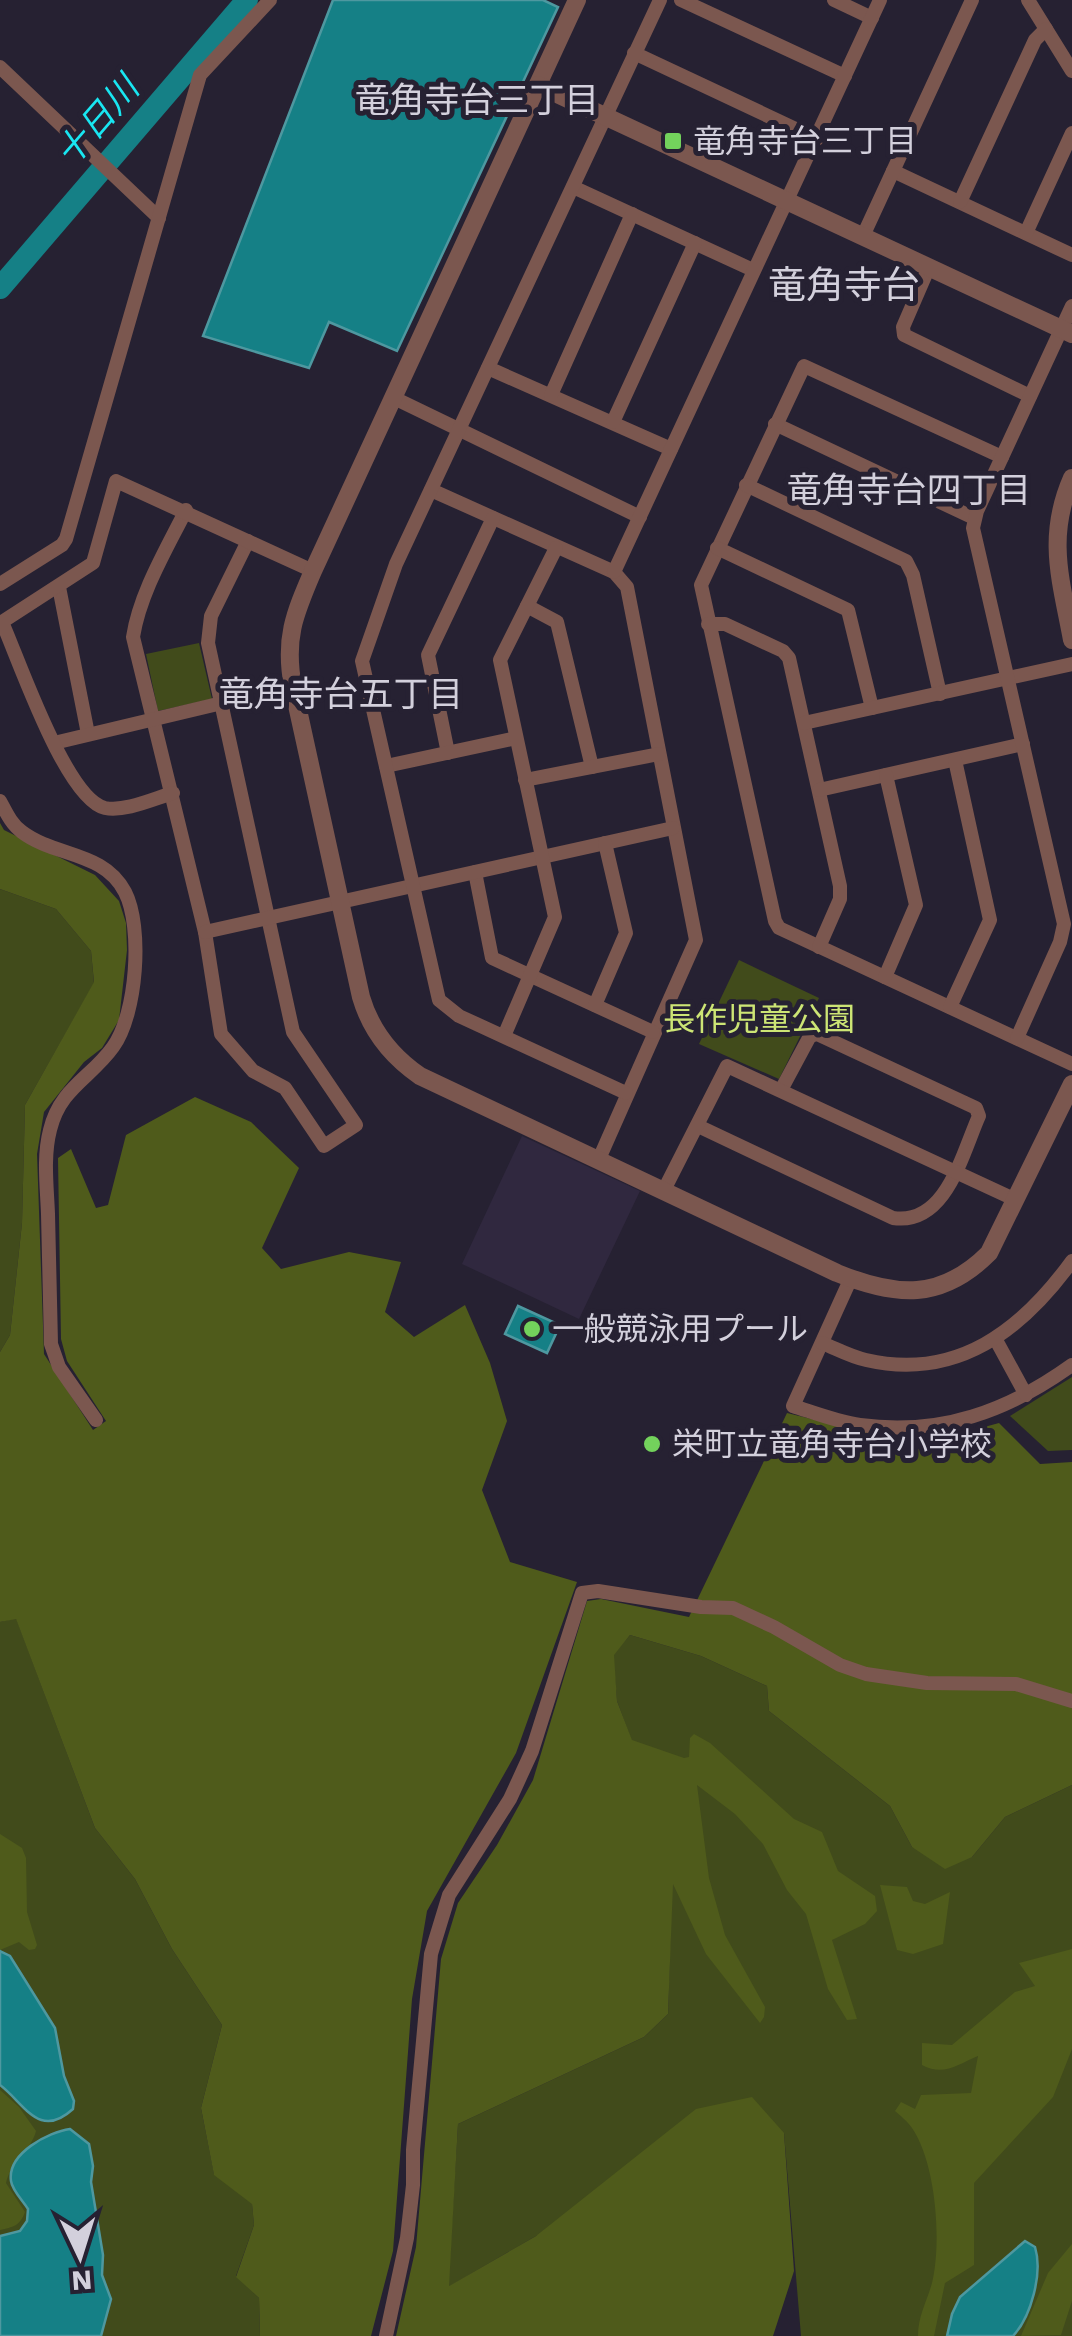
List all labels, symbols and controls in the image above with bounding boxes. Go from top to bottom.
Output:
water label: 十日川 [47,65,150,174]
district label: 竜角寺台三丁目 [354,79,600,121]
place label: 竜角寺台三丁目 [693,122,917,160]
marker: 竜角寺台三丁目 [662,130,684,152]
district label: 竜角寺台 [768,263,920,307]
district label: 竜角寺台四丁目 [786,469,1032,511]
district label: 竜角寺台五丁目 [218,673,464,715]
park label: 長作児童公園 [663,1000,855,1038]
place label: 一般競泳用プール [552,1310,808,1348]
marker: 一般競泳用プール [521,1318,543,1340]
place label: 栄町立竜角寺台小学校 [672,1425,992,1463]
marker: 栄町立竜角寺台小学校 [641,1433,663,1455]
north arrow [30,2206,130,2306]
text: N [70,2263,93,2298]

